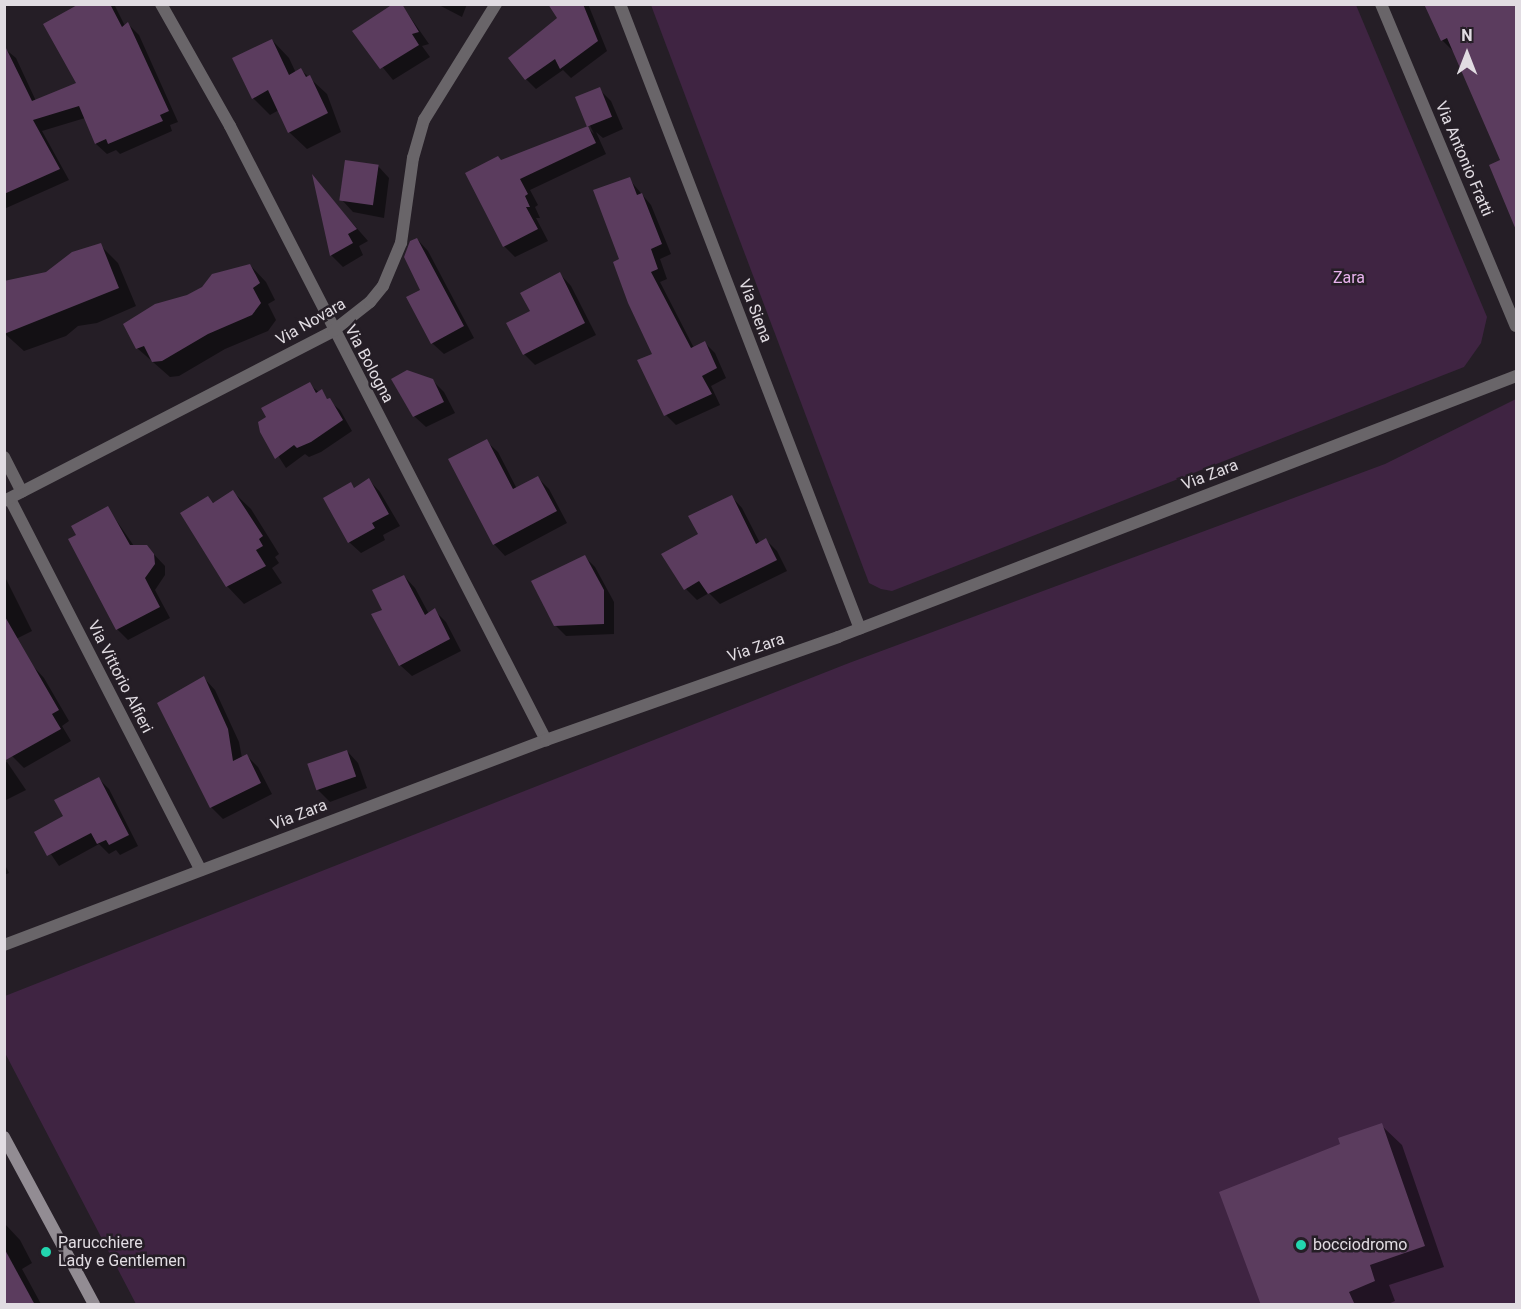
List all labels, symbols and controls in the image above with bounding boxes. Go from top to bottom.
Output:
north arrow [1437,24,1497,84]
text: N [1461,26,1473,45]
street label: Via Antonio Fratti [1431,99,1497,219]
park label: Zara [1333,268,1365,288]
street label: Via Siena [734,277,776,345]
street label: Via Novara [273,294,349,350]
street label: Via Bologna [340,322,398,406]
street label: Via Zara [1179,455,1241,495]
street label: Via Vittorio Alfieri [83,618,157,736]
street label: Via Zara [725,629,787,667]
street label: Via Zara [268,795,330,835]
place label: Parucchiere Lady e Gentlemen [58,1233,186,1271]
place label: bocciodromo [1313,1235,1407,1255]
marker: bocciodromo [1294,1238,1308,1252]
marker: Parucchiere Lady e Gentlemen [39,1245,53,1259]

